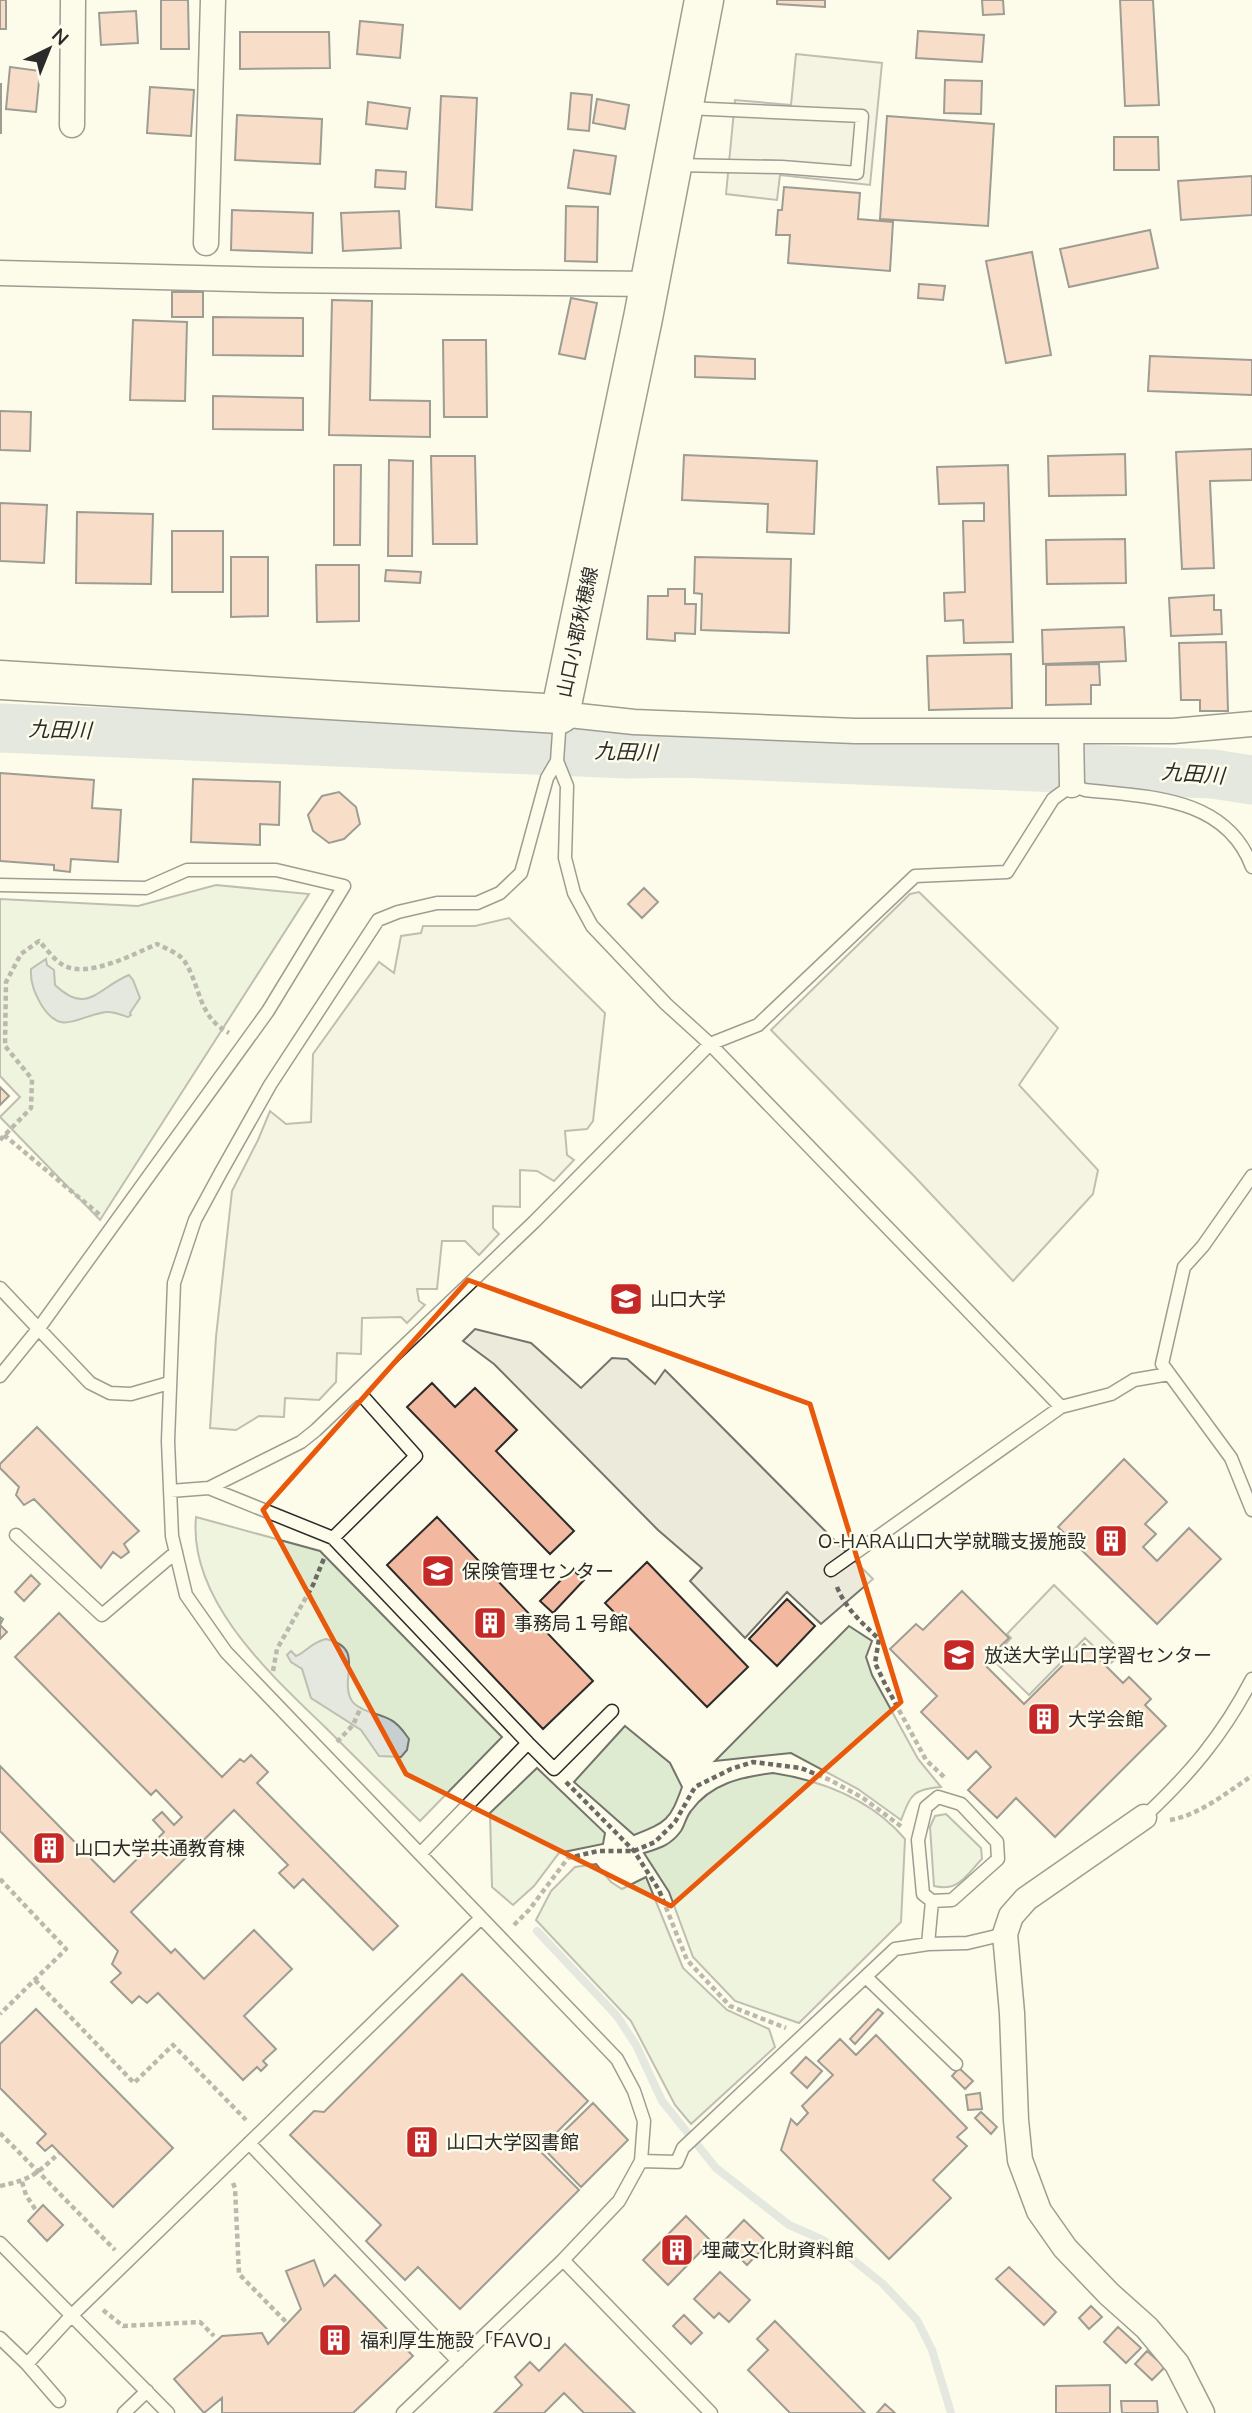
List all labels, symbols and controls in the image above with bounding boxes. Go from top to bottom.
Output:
north arrow [14,14,84,84]
text: N [47,23,74,50]
street label: 山口小郡秋穂線 [551,564,603,700]
water label: 九田川 [28,715,94,743]
water label: 九田川 [594,737,660,765]
water label: 九田川 [1161,758,1227,788]
school or university icon: 山口大学 [607,1280,645,1318]
place label: 山口大学 [650,1287,726,1311]
building icon: O-HARA山口大学就職支援施設 [1092,1522,1130,1560]
place label: O-HARA山口大学就職支援施設 [818,1529,1086,1553]
school or university icon: 保険管理センター [419,1552,457,1590]
place label: 保険管理センター [462,1559,614,1583]
building icon: 事務局１号館 [471,1604,509,1642]
place label: 事務局１号館 [514,1611,628,1635]
school or university icon: 放送大学山口学習センター [940,1636,978,1674]
place label: 放送大学山口学習センター [984,1643,1212,1667]
building icon: 大学会館 [1025,1700,1063,1738]
place label: 大学会館 [1068,1707,1144,1731]
building icon: 山口大学共通教育棟 [30,1829,68,1867]
place label: 山口大学共通教育棟 [74,1836,245,1860]
building icon: 山口大学図書館 [403,2123,441,2161]
place label: 山口大学図書館 [446,2130,579,2154]
building icon: 埋蔵文化財資料館 [658,2231,696,2269]
place label: 埋蔵文化財資料館 [702,2238,854,2262]
building icon: 福利厚生施設「FAVO」 [316,2321,354,2359]
place label: 福利厚生施設「FAVO」 [360,2328,562,2352]

